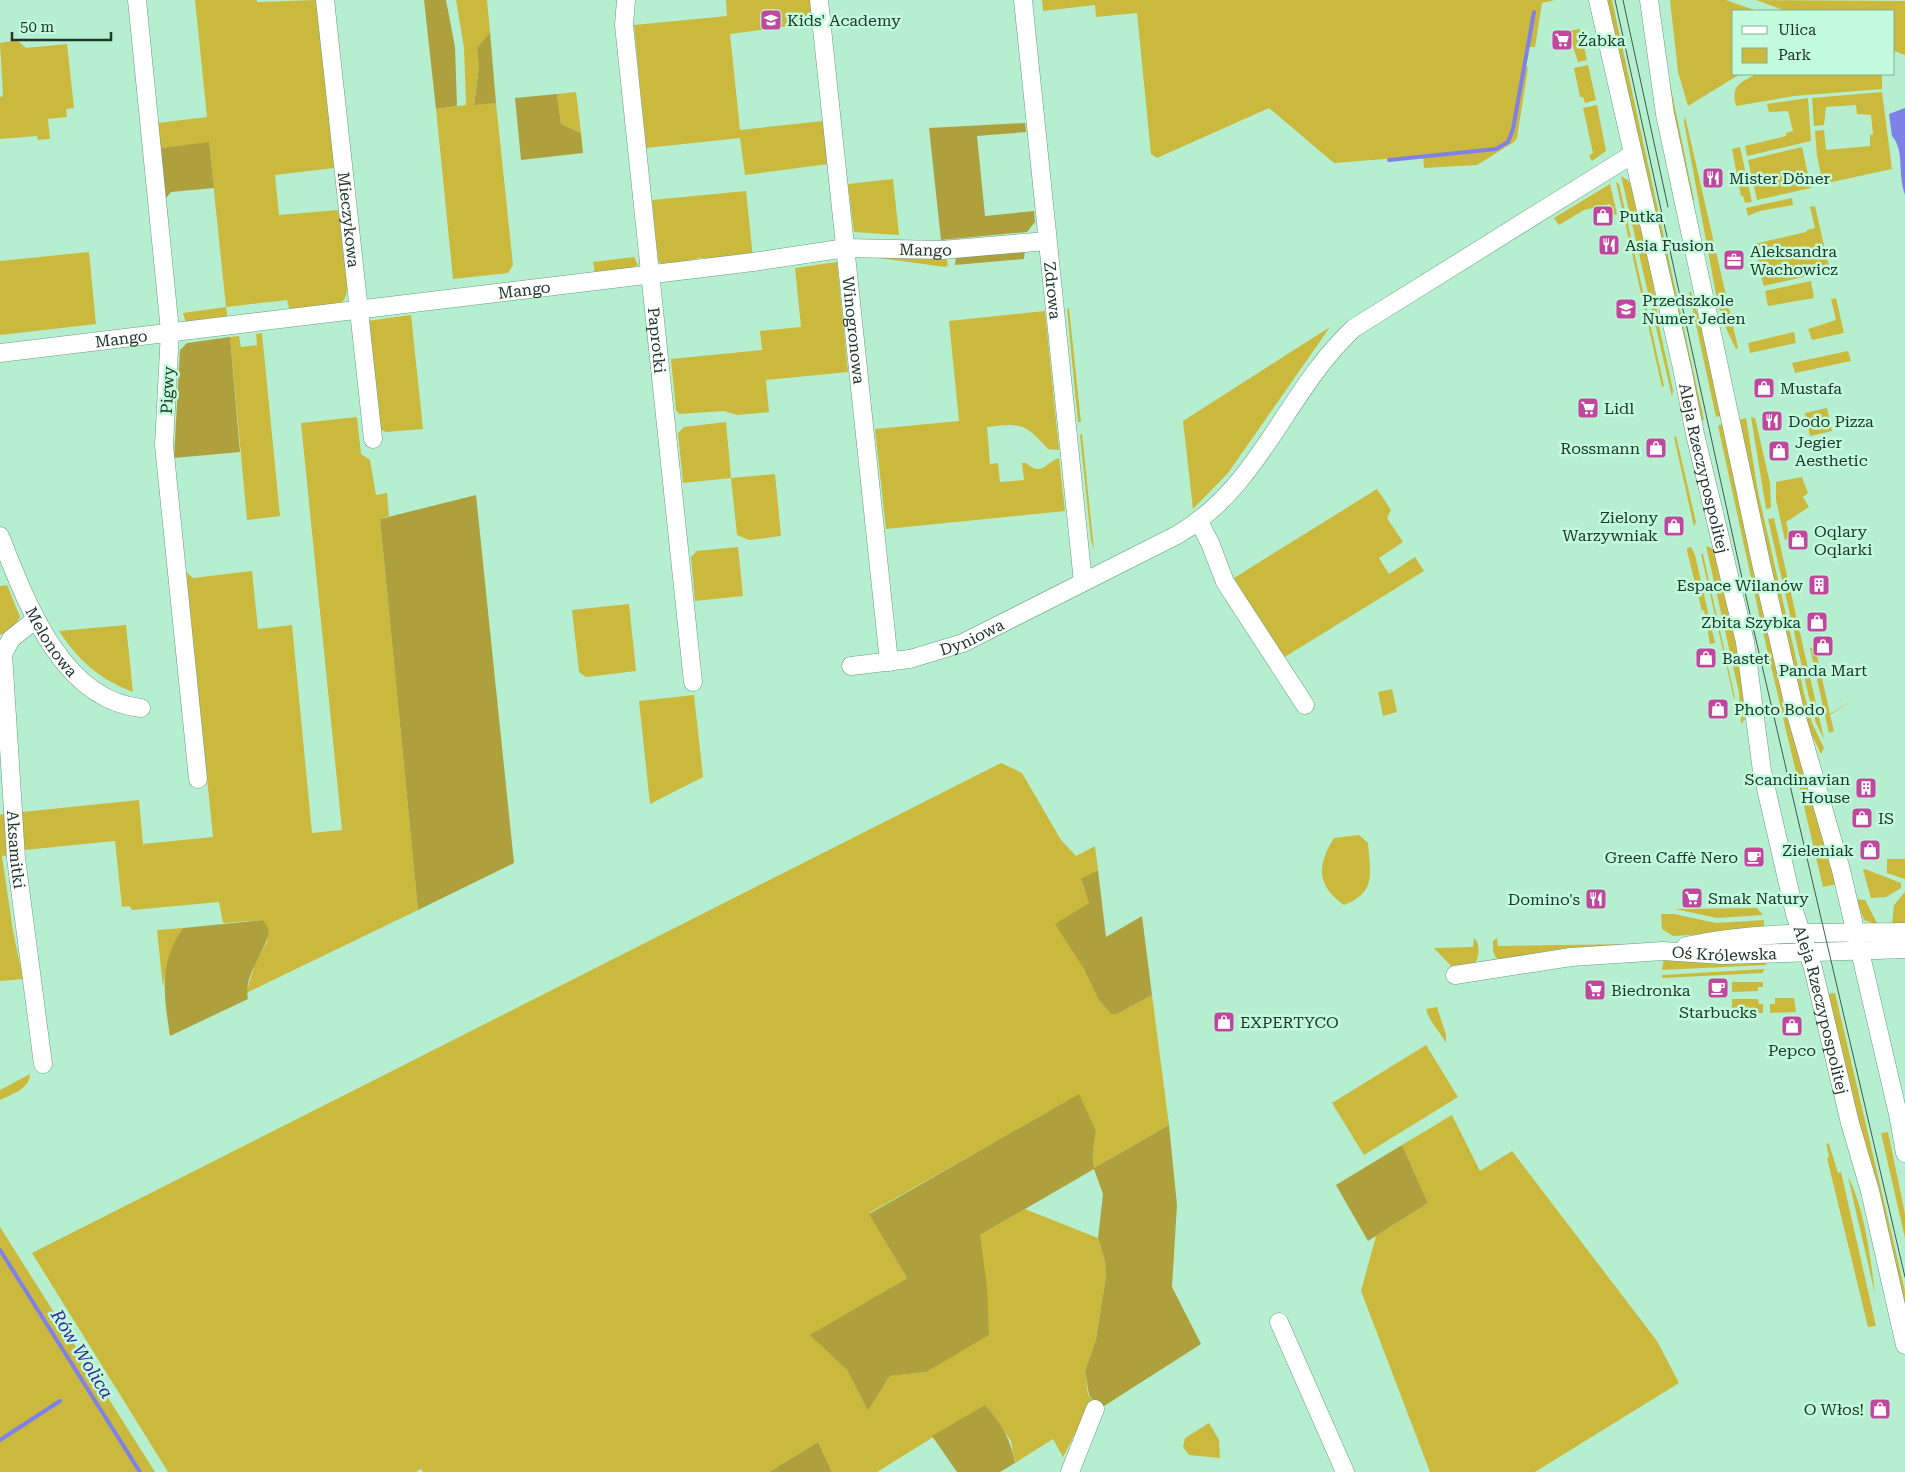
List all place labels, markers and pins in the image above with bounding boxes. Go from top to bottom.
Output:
school or university icon: Kids' Academy [759,8,783,32]
place label: Kids' Academy [787,11,901,30]
supermarket icon: Żabka [1550,28,1574,52]
place label: Żabka [1578,31,1626,50]
restaurant icon: Mister Döner [1701,166,1725,190]
place label: Mister Döner [1729,169,1831,188]
shop icon: Putka [1591,204,1615,228]
place label: Putka [1619,207,1664,226]
restaurant icon: Asia Fusion [1597,233,1621,257]
place label: Asia Fusion [1625,236,1714,255]
place label: Aleksandra Wachowicz [1750,242,1838,279]
office icon: Aleksandra Wachowicz [1722,248,1746,272]
place label: Przedszkole Numer Jeden [1642,291,1746,328]
school or university icon: Przedszkole Numer Jeden [1614,297,1638,321]
shop icon: Mustafa [1752,376,1776,400]
place label: Mustafa [1780,379,1842,398]
supermarket icon: Lidl [1576,396,1600,420]
place label: Lidl [1604,399,1634,418]
restaurant icon: Dodo Pizza [1760,409,1784,433]
place label: Dodo Pizza [1788,412,1874,431]
place label: Jegier Aesthetic [1795,433,1868,470]
shop icon: Rossmann [1644,436,1668,460]
place label: Rossmann [1560,439,1640,458]
shop icon: Jegier Aesthetic [1767,439,1791,463]
place label: Zielony Warzywniak [1562,508,1659,545]
shop icon: Zielony Warzywniak [1662,514,1686,538]
place label: Oqlary Oqlarki [1814,522,1872,559]
shop icon: Oqlary Oqlarki [1786,528,1810,552]
building icon: Espace Wilanów [1807,573,1831,597]
place label: Espace Wilanów [1676,576,1804,595]
shop icon: Zbita Szybka [1805,610,1829,634]
place label: Zbita Szybka [1701,613,1801,632]
shop icon: Panda Mart [1811,634,1835,658]
shop icon: Bastet [1694,646,1718,670]
place label: Bastet [1722,649,1769,668]
place label: Panda Mart [1779,661,1867,680]
shop icon: Photo Bodo [1706,697,1730,721]
place label: Photo Bodo [1734,700,1825,719]
place label: Scandinavian House [1745,770,1850,807]
building icon: Scandinavian House [1854,776,1878,800]
shop icon: IS [1850,806,1874,830]
place label: IS [1878,809,1894,828]
shop icon: Zieleniak [1858,838,1882,862]
place label: Zieleniak [1782,841,1854,860]
cafe icon: Green Caffè Nero [1742,845,1766,869]
place label: Green Caffè Nero [1605,848,1738,867]
supermarket icon: Smak Natury [1680,886,1704,910]
restaurant icon: Domino's [1584,887,1608,911]
place label: Smak Natury [1708,889,1809,908]
place label: Domino's [1508,890,1580,909]
cafe icon: Starbucks [1706,976,1730,1000]
supermarket icon: Biedronka [1583,978,1607,1002]
place label: Biedronka [1611,981,1691,1000]
place label: Starbucks [1679,1003,1757,1022]
shop icon: EXPERTYCO [1212,1010,1236,1034]
place label: EXPERTYCO [1240,1013,1339,1032]
shop icon: Pepco [1780,1014,1804,1038]
place label: Pepco [1768,1041,1816,1060]
shop icon: O Włos! [1868,1397,1892,1421]
place label: O Włos! [1804,1400,1864,1419]

